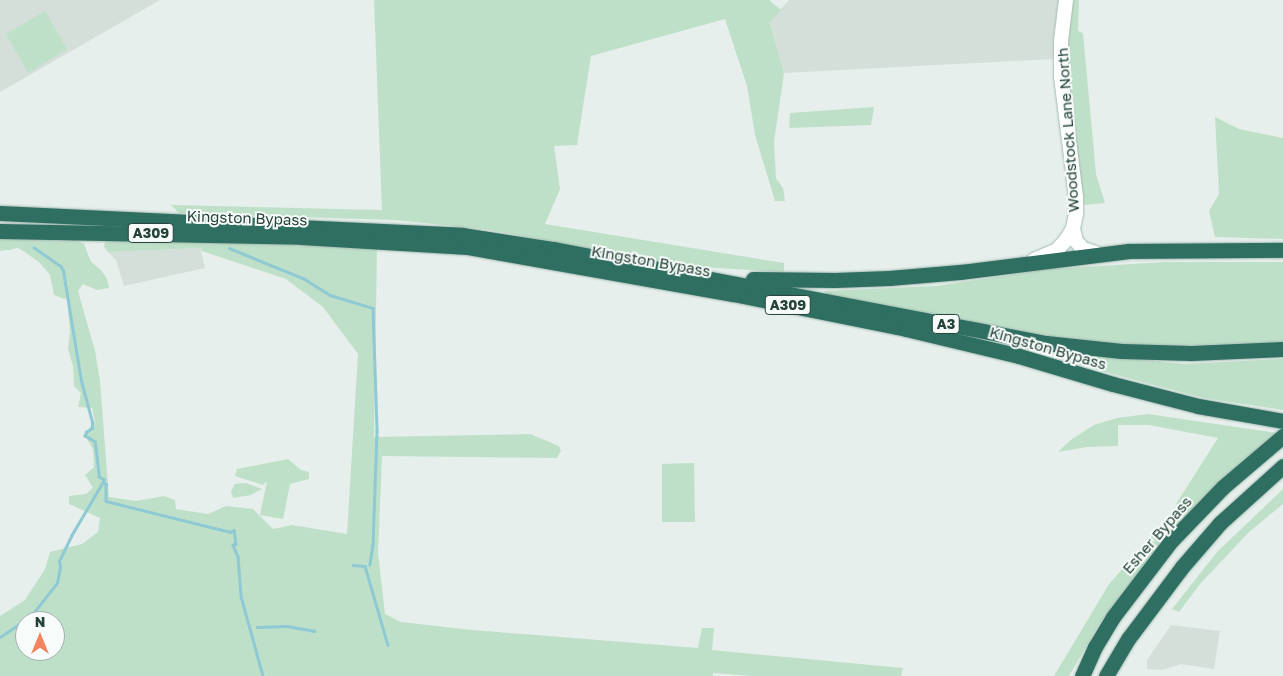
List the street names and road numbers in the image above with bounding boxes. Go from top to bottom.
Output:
street label: Woodstock Lane North [1053,47,1083,213]
street label: Kingston Bypass [186,207,308,229]
road number: A309 [127,222,175,244]
street label: Kingston Bypass [590,242,712,280]
road number: A309 [764,294,812,316]
road number: A3 [931,312,961,336]
street label: Kingston Bypass [988,323,1108,373]
street label: Esher Bypass [1119,493,1195,577]

